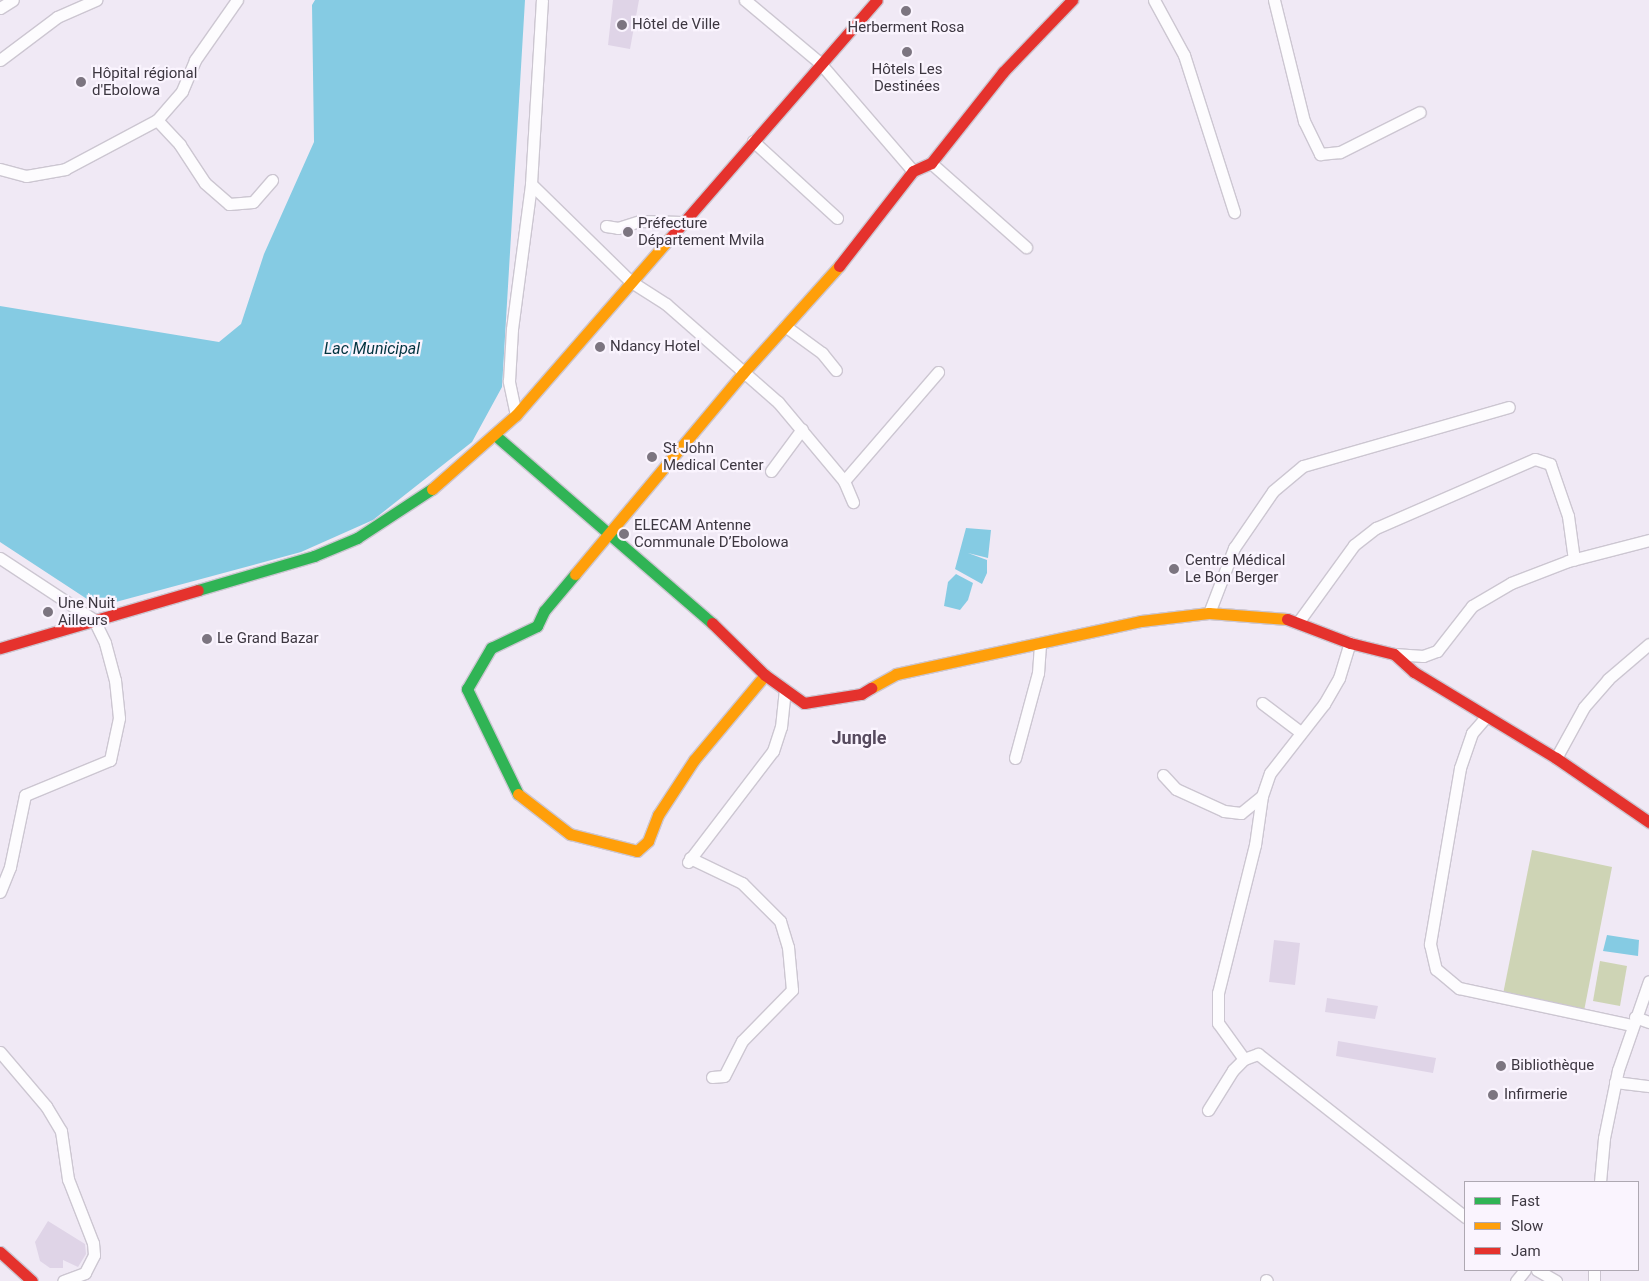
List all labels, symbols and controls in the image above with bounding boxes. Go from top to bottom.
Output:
marker: Herberment Rosa [900,5,912,17]
place label: Hôtel de Ville [632,16,720,34]
marker: Hôtel de Ville [616,19,628,31]
place label: Herberment Rosa [848,19,964,37]
marker: Hôtels Les Destinées [901,46,913,58]
place label: Hôtels Les Destinées [871,60,943,95]
place label: Hôpital régional d'Ebolowa [92,64,197,99]
marker: Hôpital régional d'Ebolowa [74,75,88,89]
place label: Préfecture Département Mvila [638,214,765,249]
marker: Préfecture Département Mvila [622,226,634,238]
place label: Ndancy Hotel [610,338,700,356]
water label: Lac Municipal [324,339,420,359]
marker: Ndancy Hotel [594,341,606,353]
place label: St John Medical Center [663,439,763,474]
marker: St John Medical Center [645,450,659,464]
place label: ELECAM Antenne Communale D’Ebolowa [634,516,789,551]
marker: ELECAM Antenne Communale D’Ebolowa [618,528,630,540]
place label: Centre Médical Le Bon Berger [1185,551,1285,586]
marker: Centre Médical Le Bon Berger [1167,562,1181,576]
place label: Une Nuit Ailleurs [58,594,115,629]
marker: Une Nuit Ailleurs [42,606,54,618]
place label: Le Grand Bazar [217,630,319,648]
marker: Le Grand Bazar [201,633,213,645]
district label: Jungle [832,727,886,749]
place label: Bibliothèque [1511,1057,1594,1075]
marker: Bibliothèque [1495,1060,1507,1072]
place label: Infirmerie [1504,1086,1568,1104]
marker: Infirmerie [1486,1088,1500,1102]
legend [1464,1181,1639,1271]
text: Fast [1511,1192,1540,1210]
text: Slow [1511,1217,1543,1235]
text: Jam [1511,1242,1541,1260]

